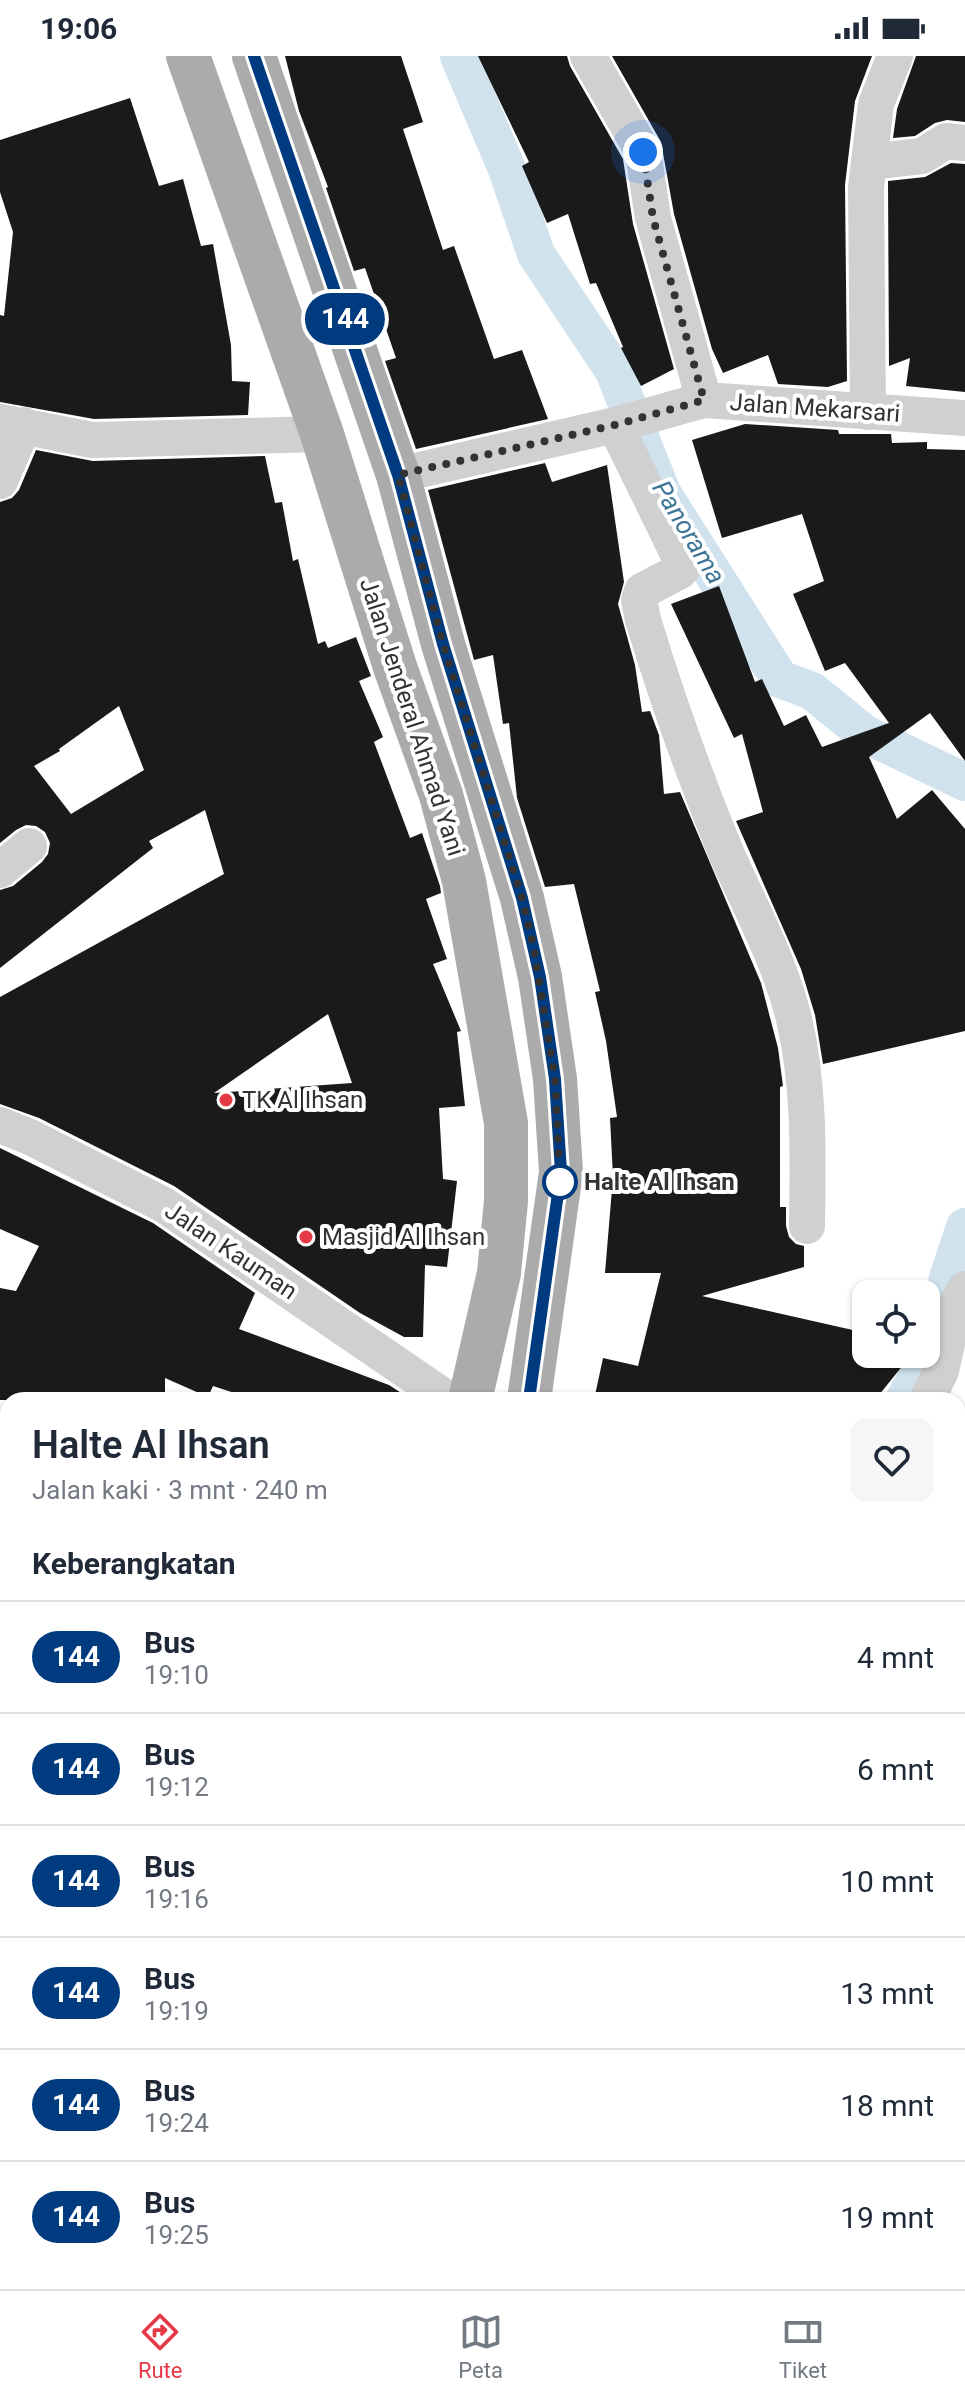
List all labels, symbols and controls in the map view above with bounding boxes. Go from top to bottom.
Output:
text: 19:06 [40,11,117,46]
your location [623,132,663,172]
line badge: 144 [299,293,391,345]
text: 144 [321,302,369,335]
street label: Jalan Mekarsari [729,388,901,428]
water label: Panorama [646,475,732,589]
street label: Jalan Jenderal Ahmad Yani [354,575,470,859]
place label: TK Al Ihsan [242,1086,363,1114]
marker: TK Al Ihsan [217,1091,235,1109]
marker: Halte Al Ihsan [543,1165,577,1199]
place label: Halte Al Ihsan [584,1168,735,1196]
street label: Jalan Kauman [160,1197,302,1305]
place label: Masjid Al Ihsan [322,1223,485,1251]
marker: Masjid Al Ihsan [297,1228,315,1246]
map controls [852,1280,940,1368]
button: locate [852,1280,940,1368]
button: heart [850,1418,934,1502]
text: Halte Al Ihsan [32,1423,270,1467]
text: Jalan kaki · 3 mnt · 240 m [32,1475,328,1505]
text: Keberangkatan [32,1546,236,1581]
text: Bus [144,1625,195,1660]
text: 144 [52,1640,100,1673]
text: 4 mnt [857,1640,934,1675]
text: 19:10 [144,1660,209,1690]
text: Bus [144,1737,195,1772]
text: 144 [52,1752,100,1785]
text: 6 mnt [857,1752,934,1787]
text: 19:12 [144,1772,209,1802]
text: Bus [144,1849,195,1884]
text: 144 [52,1864,100,1897]
text: 10 mnt [840,1864,934,1899]
text: 19:16 [144,1884,209,1914]
text: Bus [144,1961,195,1996]
text: 144 [52,1976,100,2009]
text: 13 mnt [840,1976,934,2011]
text: 19:19 [144,1996,209,2026]
text: Bus [144,2073,195,2108]
text: 144 [52,2088,100,2121]
text: 18 mnt [840,2088,934,2123]
text: 19:24 [144,2108,209,2138]
text: Bus [144,2185,195,2220]
text: 144 [52,2200,100,2233]
text: 19 mnt [840,2200,934,2235]
text: 19:25 [144,2220,209,2250]
tab: Rute [138,2310,182,2383]
tab: Peta [458,2310,503,2383]
tab: Tiket [779,2310,827,2383]

